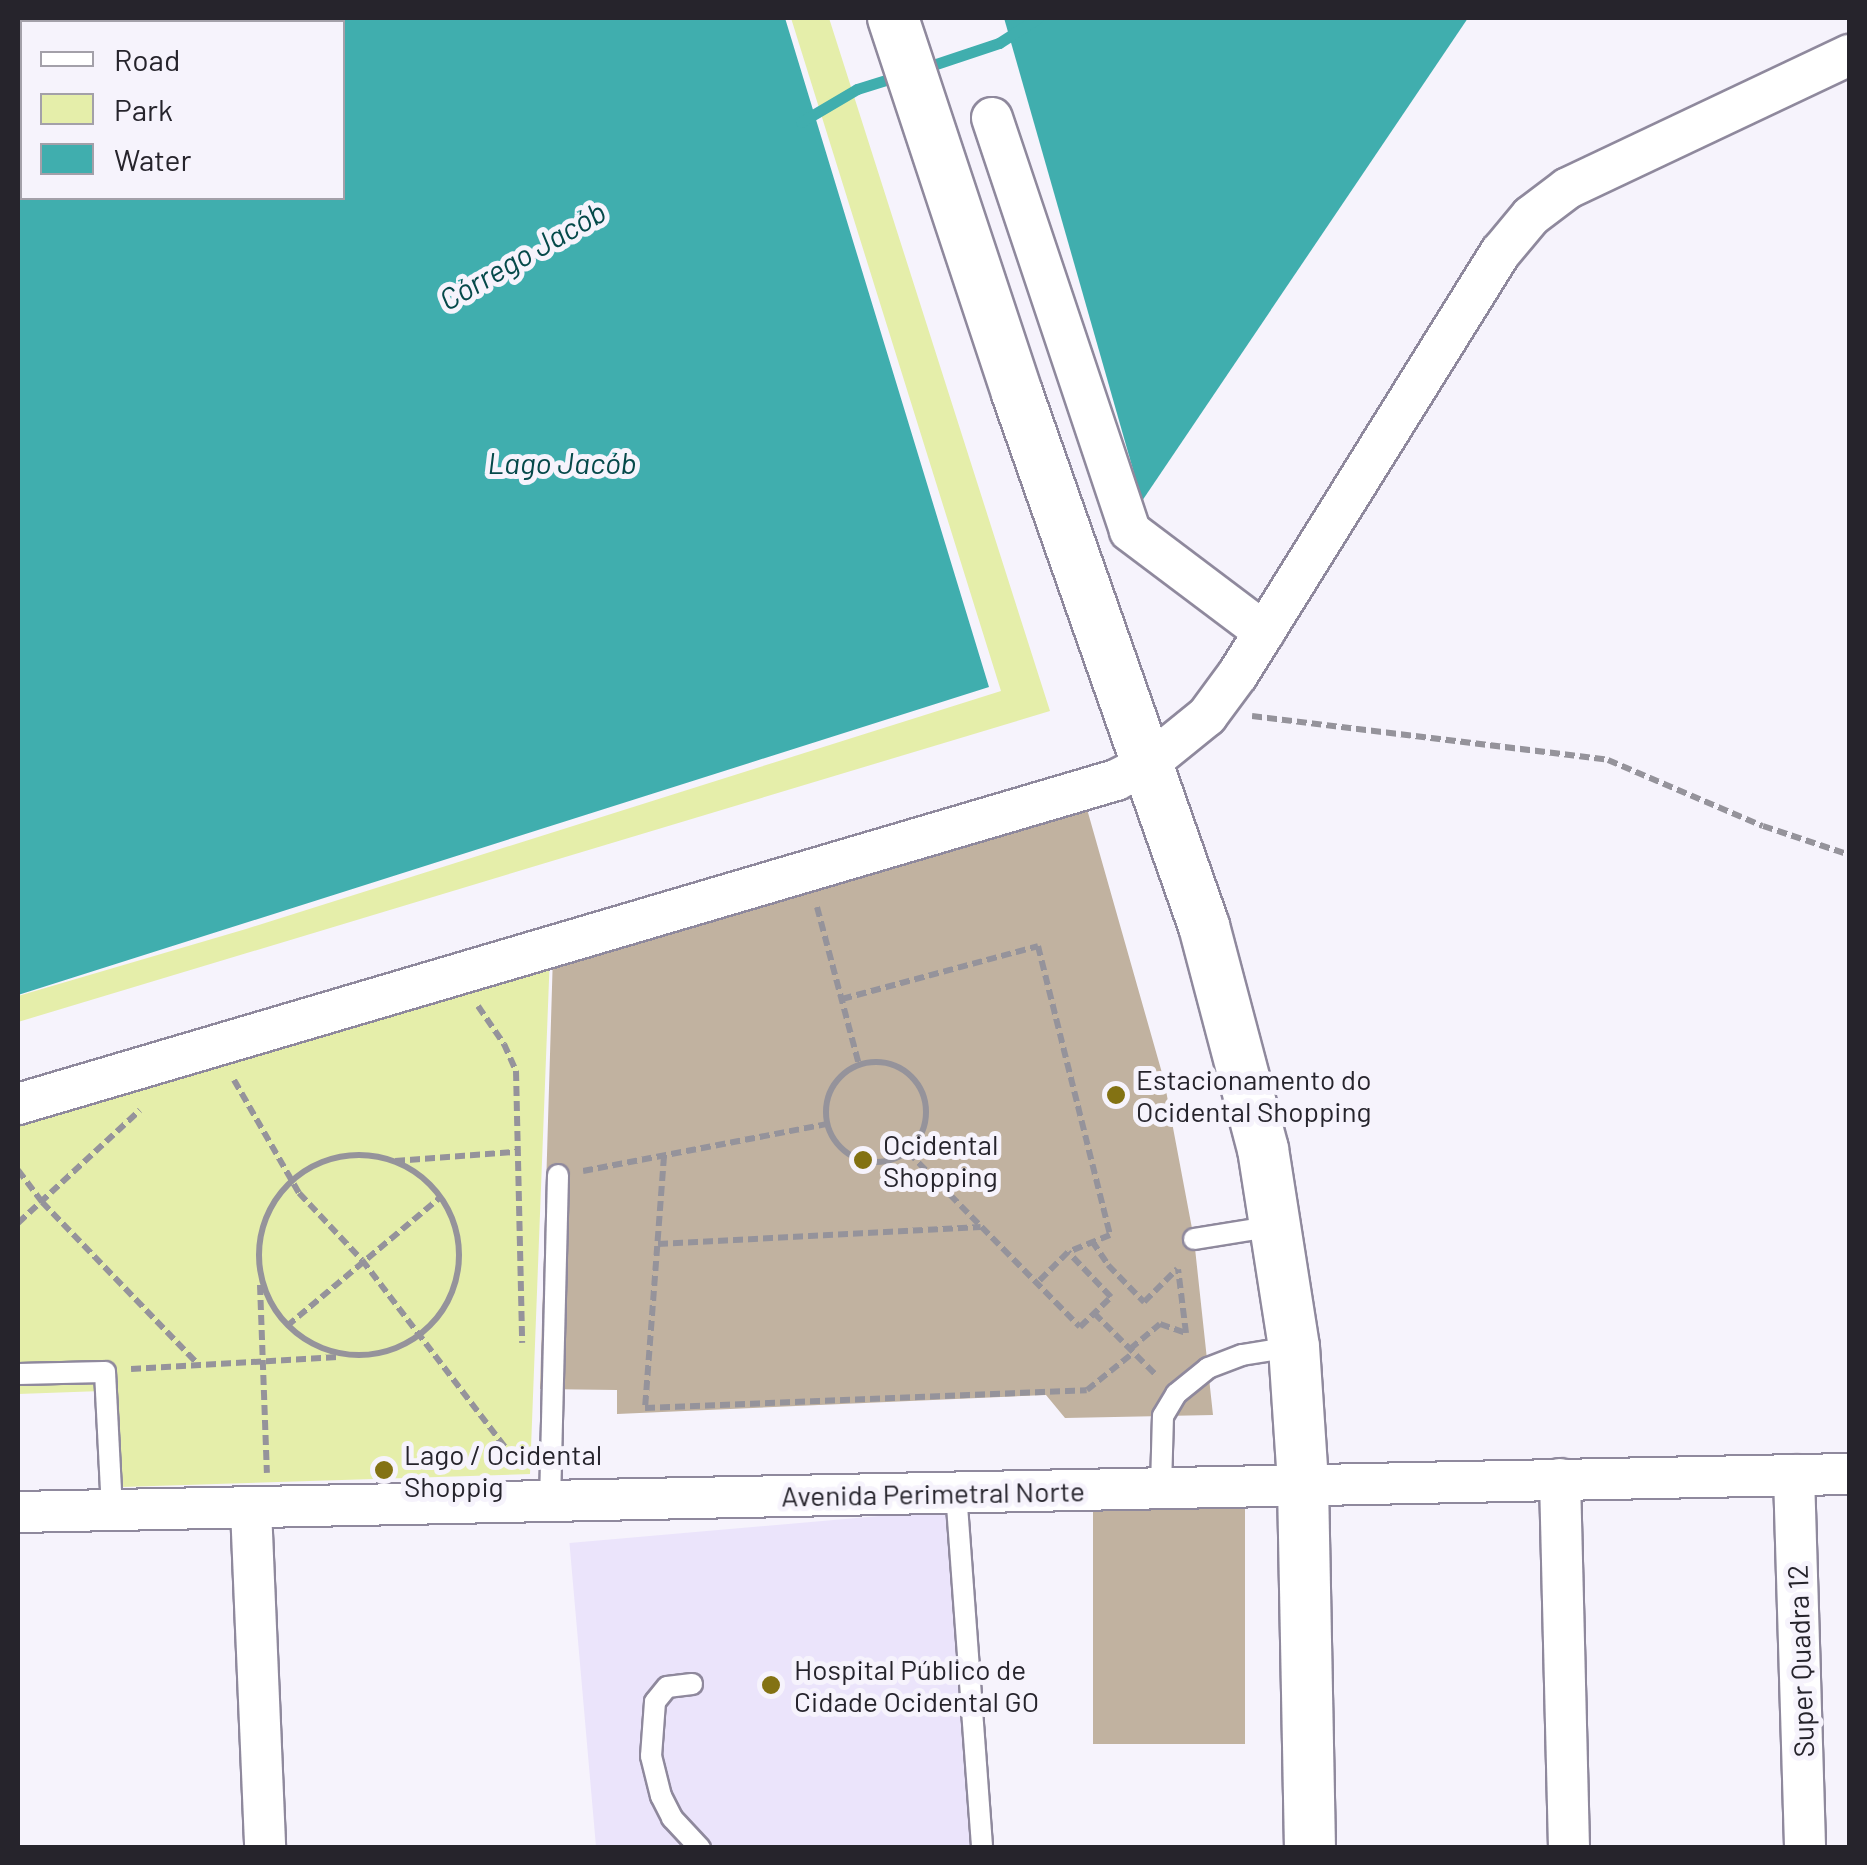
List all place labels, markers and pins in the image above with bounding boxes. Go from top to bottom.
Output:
place label: Estacionamento do Ocidental Shopping [1136,1062,1372,1128]
marker: Estacionamento do Ocidental Shopping [1105,1084,1127,1106]
place label: Ocidental Shopping [883,1127,998,1193]
marker: Ocidental Shopping [852,1149,874,1171]
place label: Lago / Ocidental Shoppig [404,1437,602,1503]
marker: Lago / Ocidental Shoppig [373,1459,395,1481]
place label: Hospital Público de Cidade Ocidental GO [794,1652,1039,1718]
marker: Hospital Público de Cidade Ocidental GO [758,1672,784,1698]

